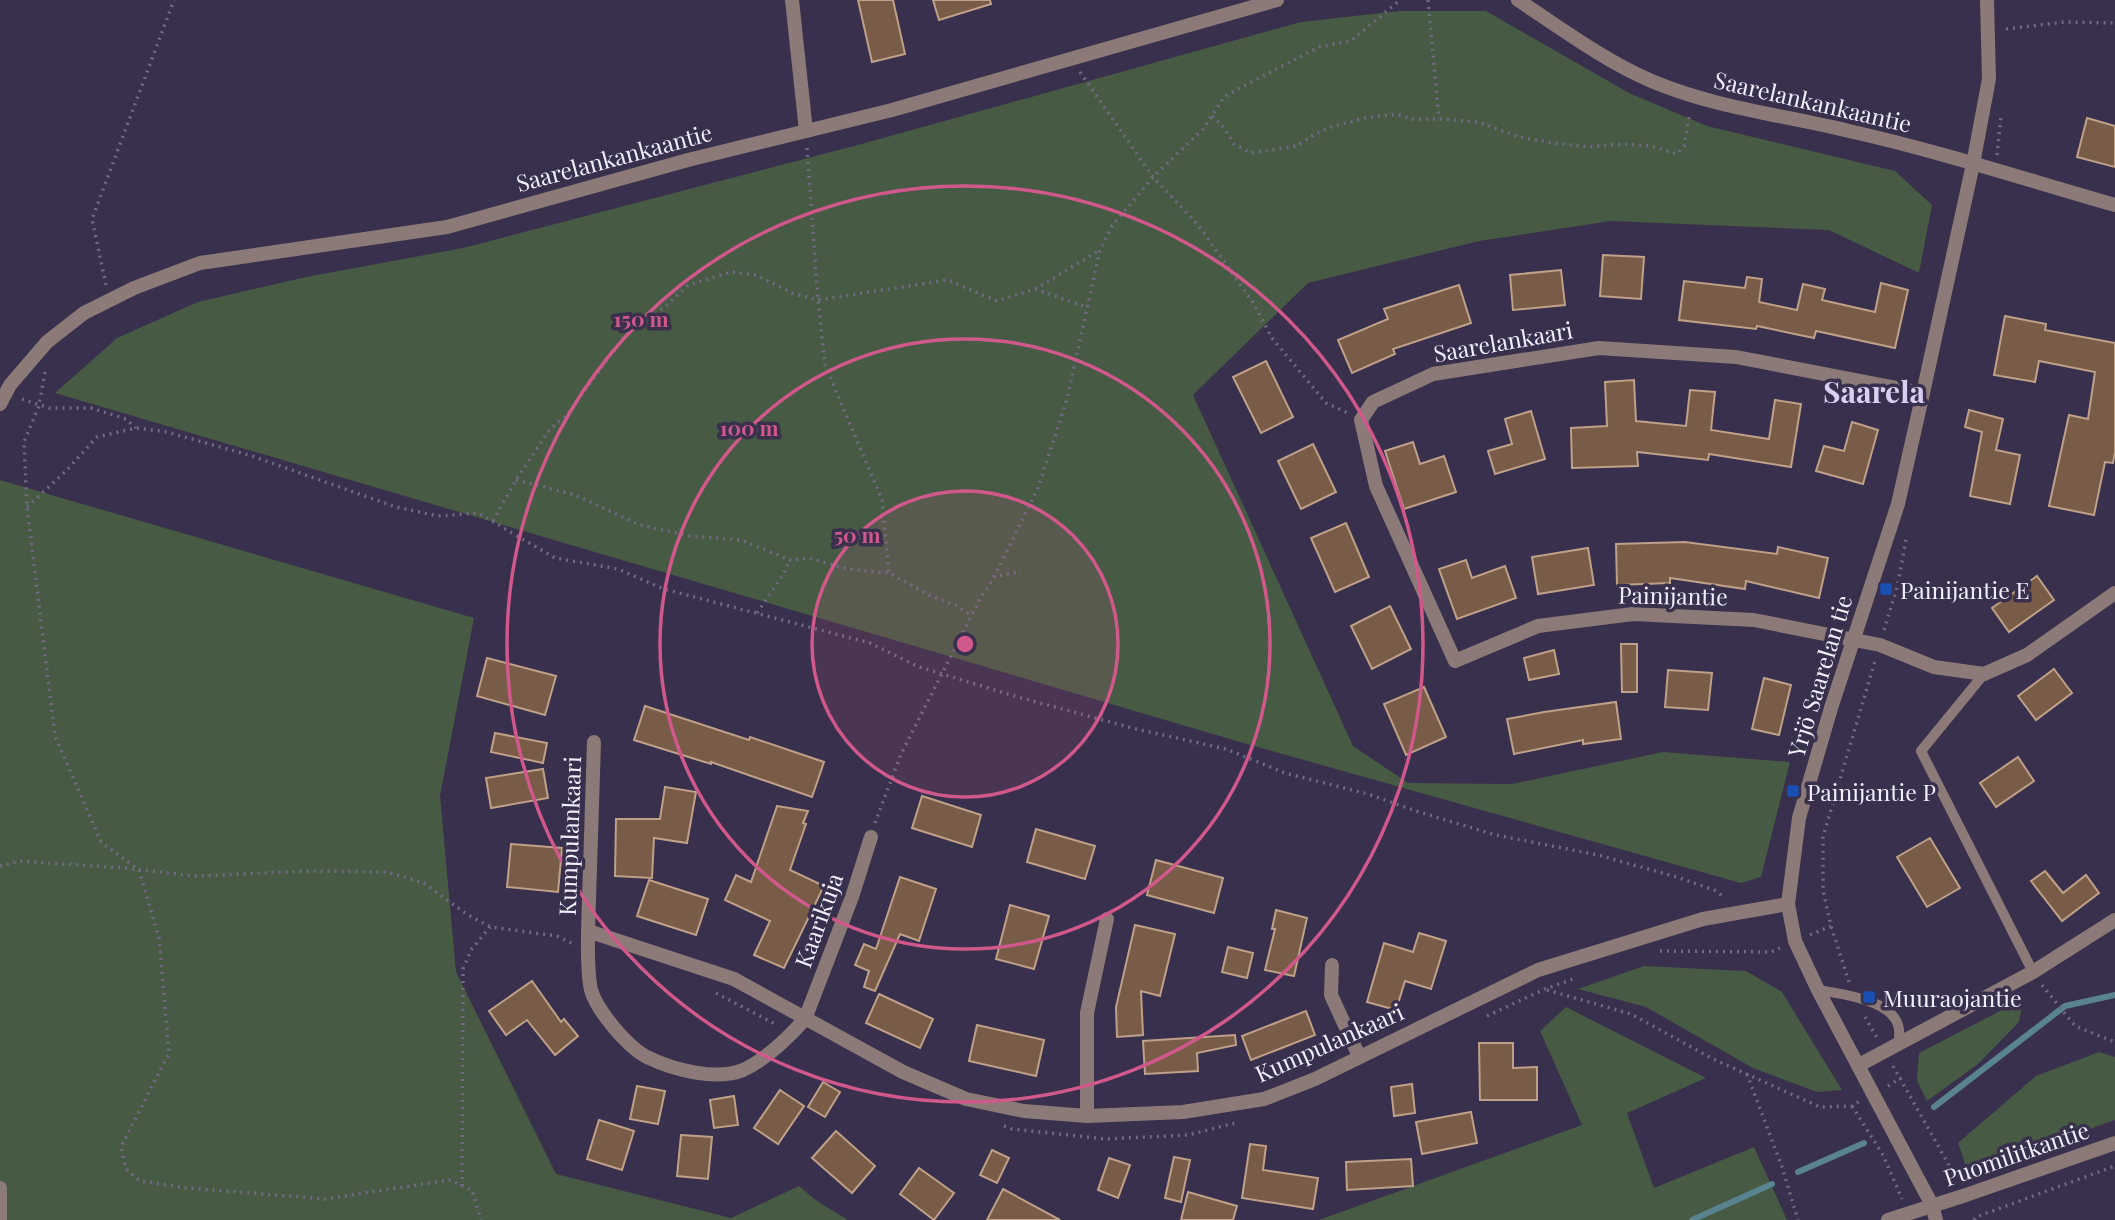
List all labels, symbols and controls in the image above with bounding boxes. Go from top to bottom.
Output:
street label: Saarelankankaantie [1711,63,1915,139]
street label: Saarelankankaantie [513,116,715,198]
text: 150 m [614,304,668,332]
street label: Saarelankaari [1431,313,1575,368]
district label: Saarela [1823,371,1926,411]
text: 100 m [719,413,779,441]
text: 50 m [833,520,881,548]
place label: Painijantie E [1900,574,2030,605]
street label: Painijantie [1618,579,1728,611]
marker: Painijantie E [1878,581,1894,597]
street label: Yrjö Saarelan tie [1779,591,1858,762]
centre of rings [953,632,977,656]
street label: Kumpulankaari [551,755,587,916]
place label: Painijantie P [1807,776,1936,807]
marker: Painijantie P [1785,783,1801,799]
street label: Kaarikuja [787,868,850,972]
place label: Muuraojantie [1883,982,2022,1013]
marker: Muuraojantie [1861,989,1877,1005]
street label: Kumpulankaari [1250,995,1408,1089]
street label: Puomilitkantie [1939,1114,2093,1192]

